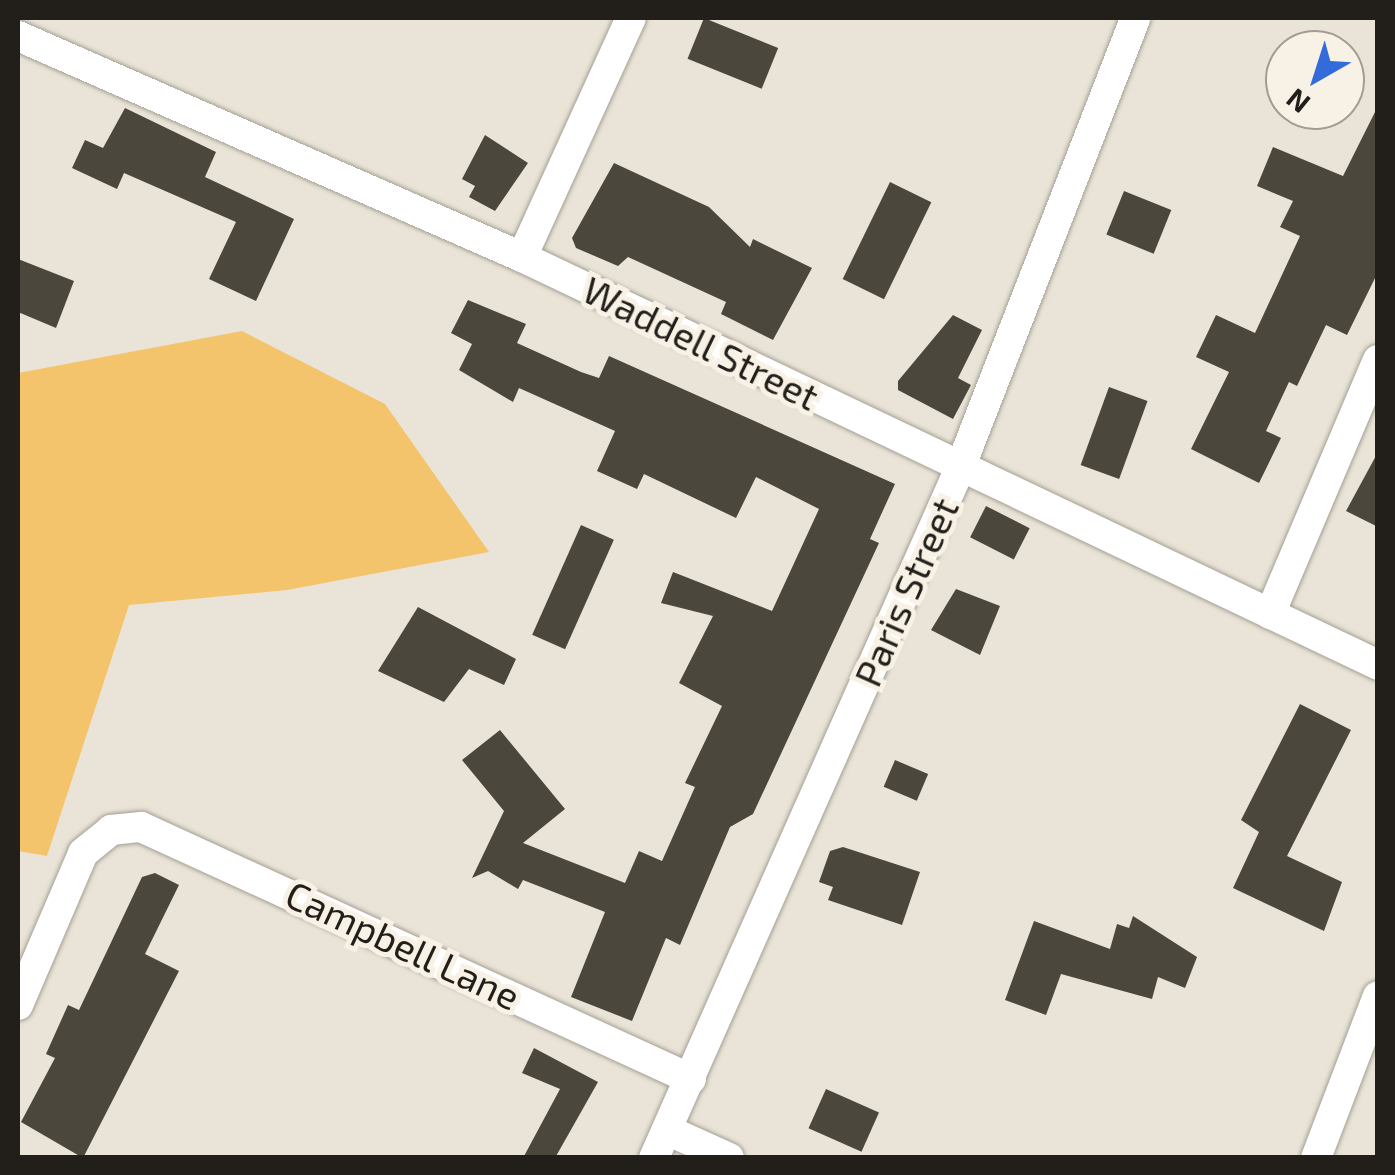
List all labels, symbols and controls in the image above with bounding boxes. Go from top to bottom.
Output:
north arrow [1265,30,1365,130]
text: N [1279,82,1316,121]
street label: Waddell Street [575,266,827,420]
street label: Paris Street [844,491,968,693]
street label: Campbell Lane [278,871,528,1019]

